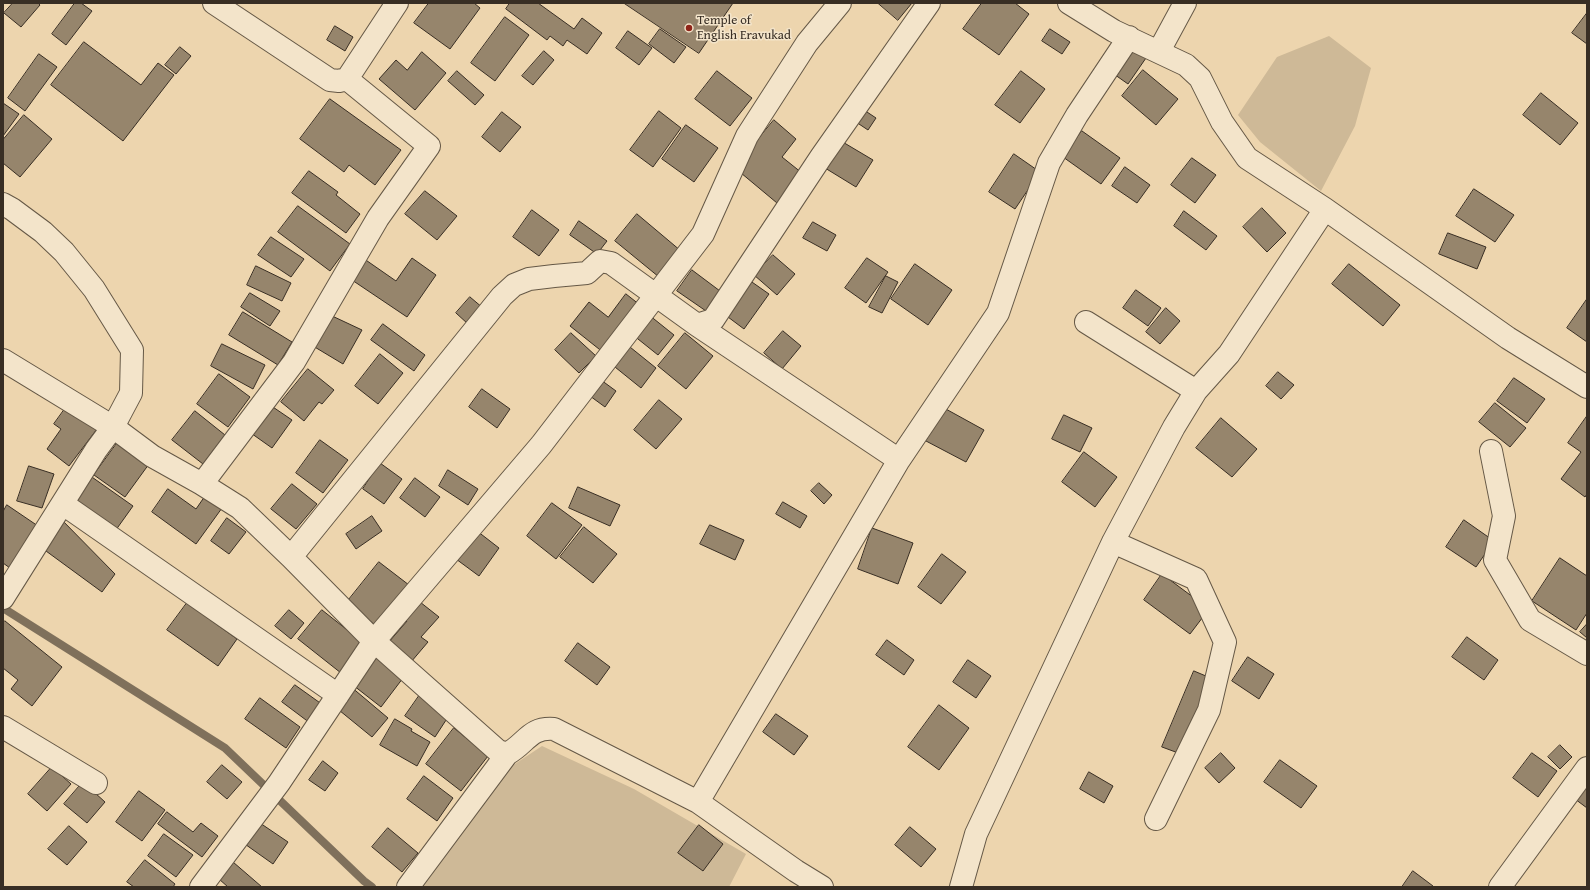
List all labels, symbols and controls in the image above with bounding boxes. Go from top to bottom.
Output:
place label: Temple of English Eravukad [697,13,791,44]
marker: Temple of English Eravukad [684,23,694,33]

